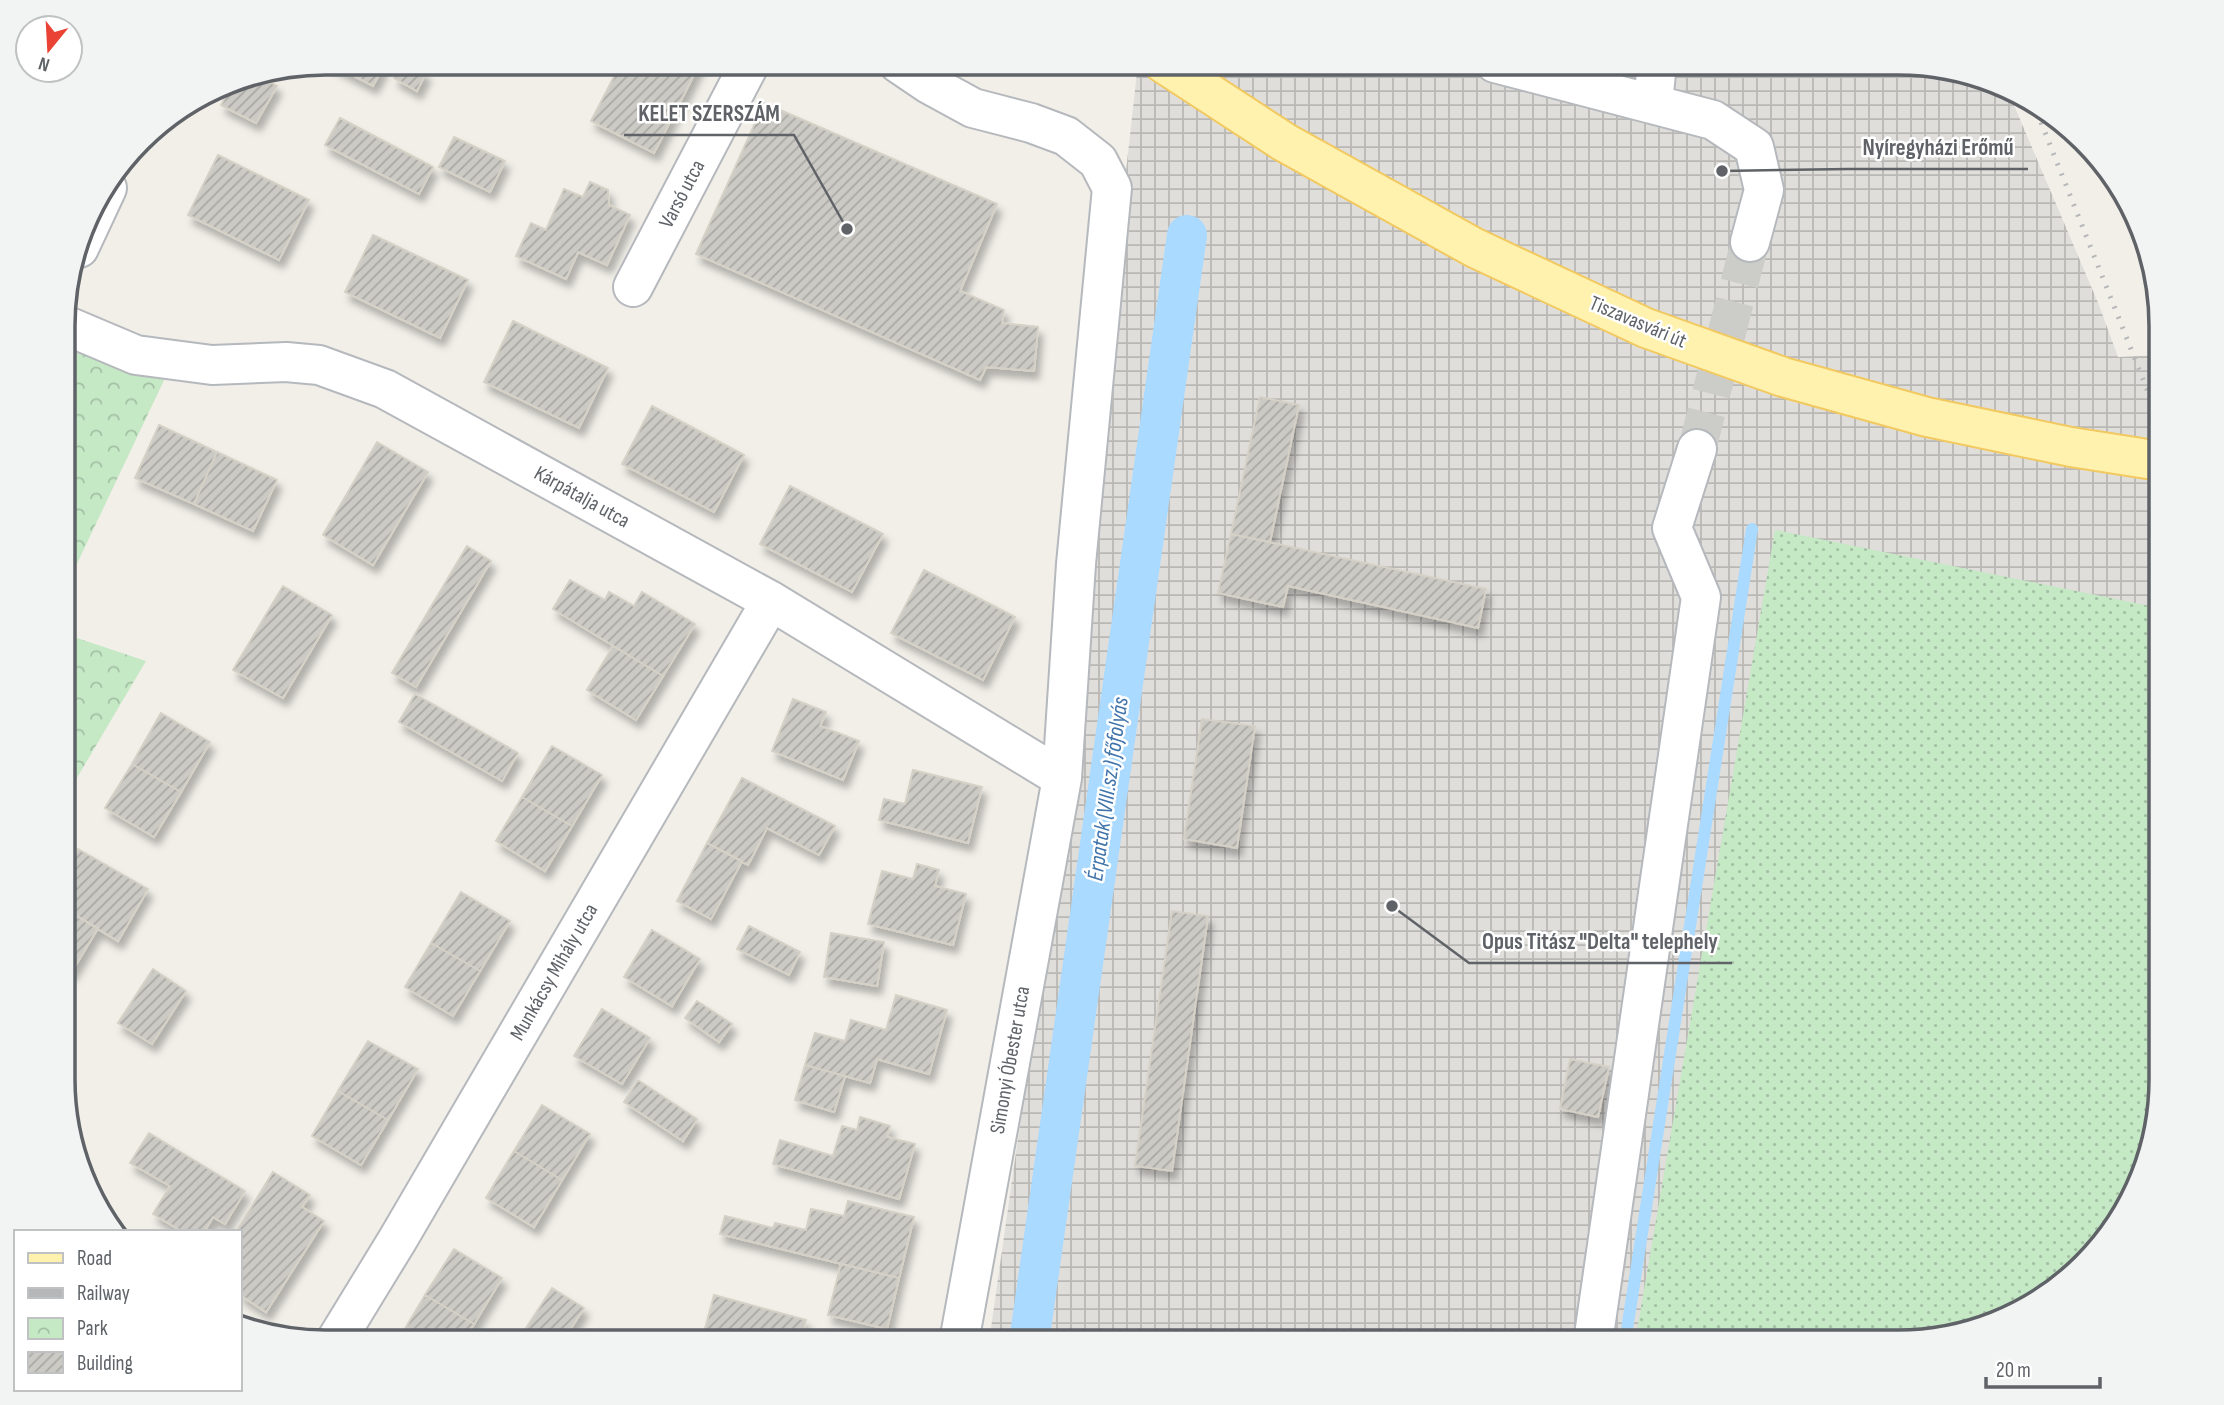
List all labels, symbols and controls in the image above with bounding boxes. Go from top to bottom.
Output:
north arrow [14,14,84,84]
text: N [36,51,53,76]
callout: KELET SZERSZÁM [624,91,794,135]
text: KELET SZERSZÁM [638,100,780,128]
callout: Nyíregyházi Erőmű [1849,125,2028,169]
text: Nyíregyházi Erőmű [1862,134,2014,162]
street label: Varsó utca [654,156,710,232]
street label: Tiszavasvári út [1586,290,1690,354]
street label: Kárpátalja utca [530,461,634,533]
water label: Érpatak (VIII.sz.) főfolyás [1081,695,1135,883]
street label: Munkácsy Mihály utca [505,899,603,1045]
callout: Opus Titász "Delta" telephely [1469,919,1732,963]
text: Opus Titász "Delta" telephely [1482,928,1718,956]
street label: Simonyi Óbester utca [985,984,1035,1136]
legend [14,1230,242,1391]
text: Road [77,1246,112,1271]
text: Railway [77,1281,130,1306]
text: Park [77,1316,108,1341]
scale bar [1986,1346,2100,1390]
text: Building [77,1351,133,1376]
text: 20 m [1996,1358,2031,1383]

